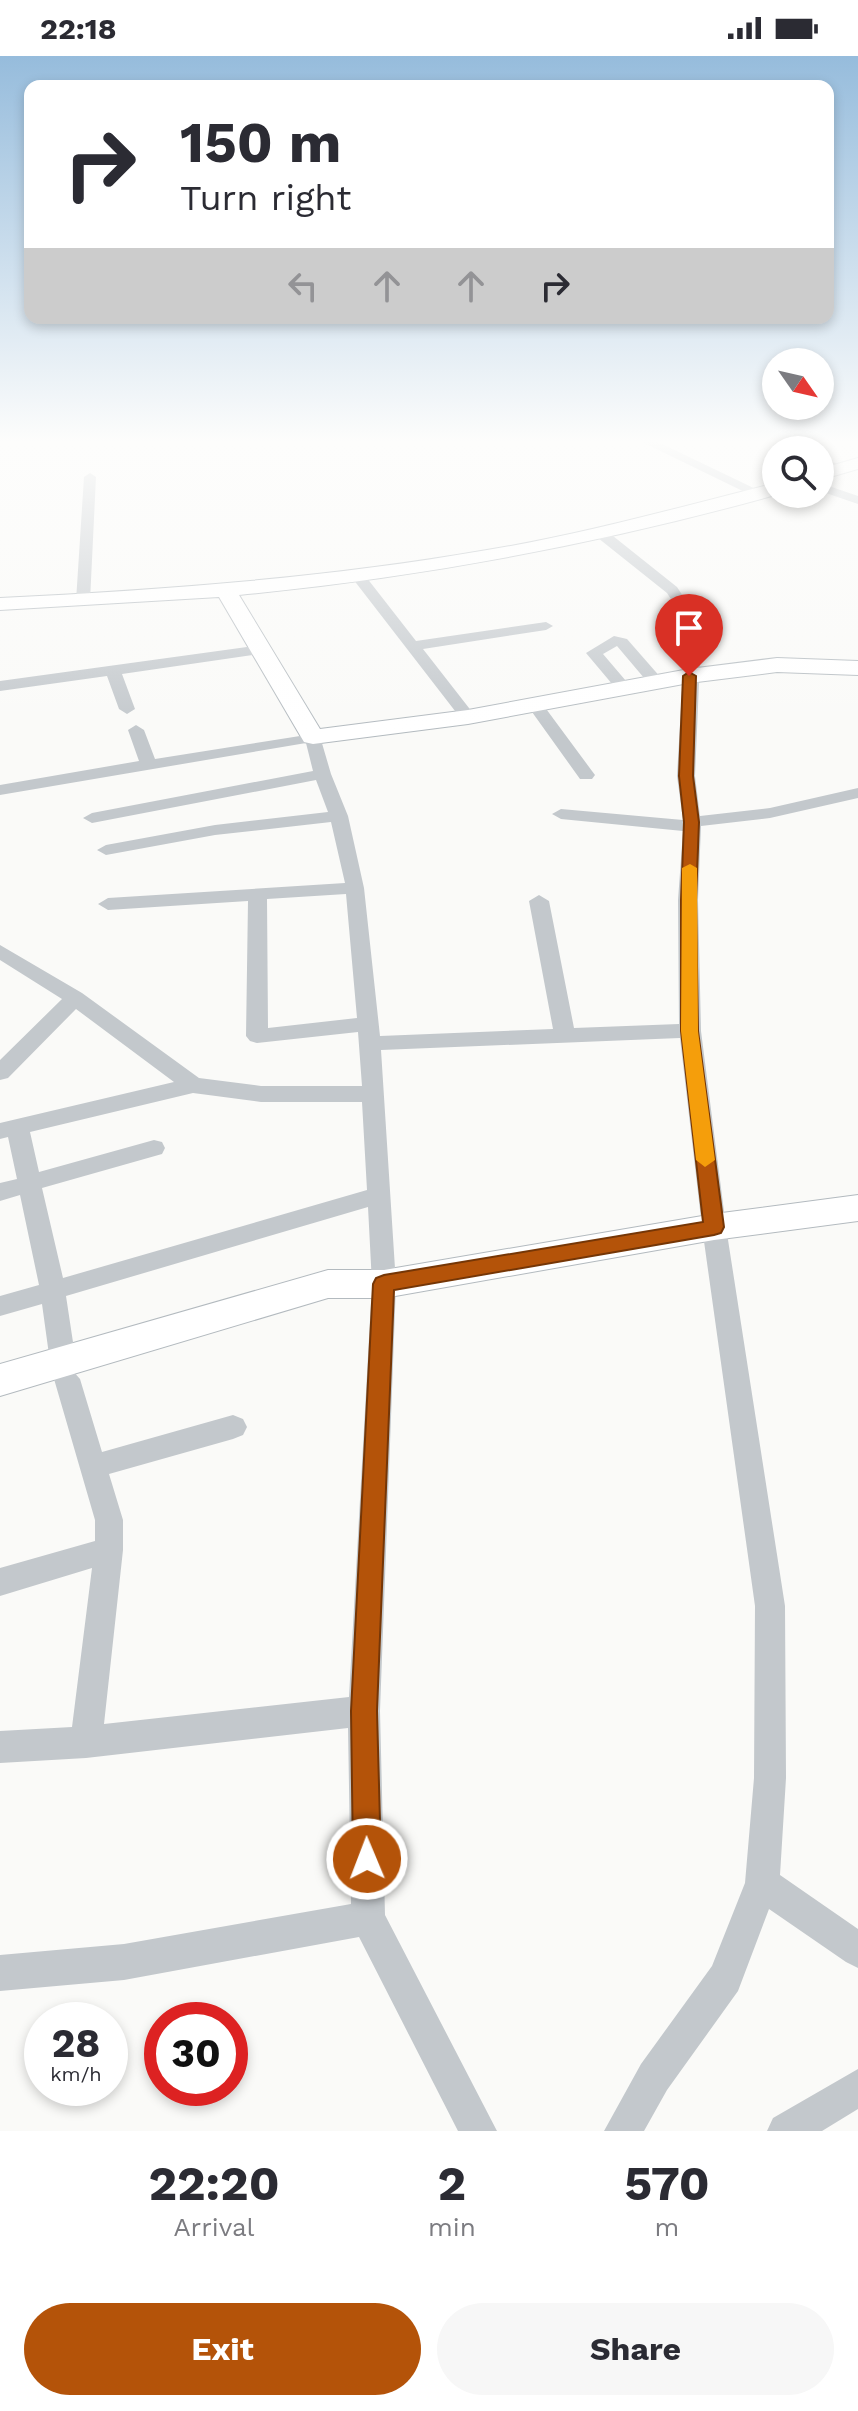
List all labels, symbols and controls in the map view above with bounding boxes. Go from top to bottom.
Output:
text: 22:18 [40,11,117,46]
text: 150 m [180,110,342,176]
icon: right [48,112,152,216]
text: Turn right [180,177,351,219]
icon: left [281,264,325,308]
icon: ahead [365,264,409,308]
icon: ahead [449,264,493,308]
icon: right [533,264,577,308]
north arrow [762,348,834,420]
map controls [762,348,834,508]
button: search [762,436,834,508]
pin [655,594,723,676]
icon: arrive [667,606,711,650]
position arrow [325,1817,409,1901]
speed limit sign: 30 [144,2002,248,2106]
text: 28 [52,2020,100,2067]
text: km/h [50,2062,102,2086]
text: 22:20 [148,2155,280,2212]
text: 2 [438,2155,466,2212]
text: 570 [624,2155,710,2212]
text: Arrival [173,2212,255,2242]
text: min [428,2212,476,2242]
text: m [655,2212,679,2242]
button: Exit [24,2303,421,2395]
button: Share [437,2303,834,2395]

